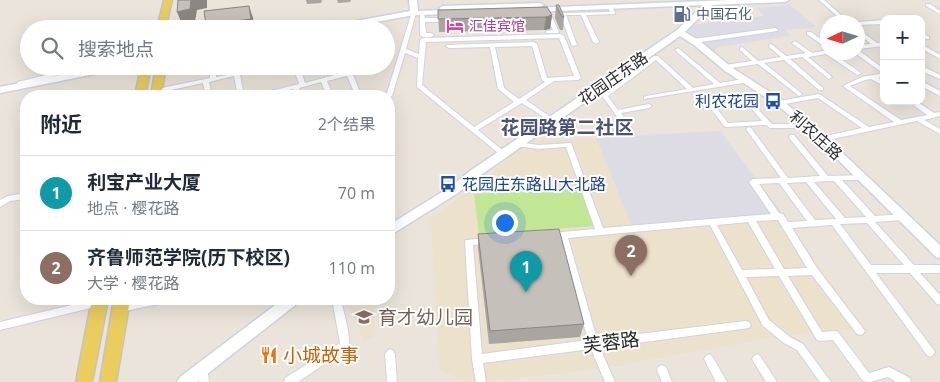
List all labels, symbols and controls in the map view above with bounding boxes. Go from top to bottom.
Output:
fuel station icon: 中国石化 [672,4,692,24]
place label: 中国石化 [696,4,752,23]
north arrow [820,15,865,60]
map controls [880,15,925,105]
button: + [880,15,925,60]
hotel icon: 汇佳宾馆 [445,16,465,36]
place label: 汇佳宾馆 [469,16,525,35]
search box [20,20,395,75]
icon: search [38,34,66,62]
text: 搜索地点 [78,36,154,62]
street label: 花园庄东路 [574,46,652,110]
button: − [880,60,925,105]
place label: 利农花园 [695,90,759,112]
bus stop icon: 利农花园 [763,91,783,111]
street label: 利农庄路 [785,105,847,165]
text: 附近 [40,110,82,138]
text: 2个结果 [318,113,375,135]
district label: 花园路第二社区 [500,114,634,140]
text: 利宝产业大厦 [87,169,201,195]
place label: 花园庄东路山大北路 [462,173,606,195]
bus stop icon: 花园庄东路山大北路 [438,174,458,194]
text: 1 [51,182,61,204]
text: 70 m [338,182,375,204]
text: 地点 · 樱花路 [87,197,180,219]
your location [492,210,518,236]
pin: 2 [615,235,647,276]
text: 齐鲁师范学院(历下校区) [87,244,290,270]
pin: 1 [510,251,542,292]
text: 2 [51,257,61,279]
text: 110 m [329,257,375,279]
text: 大学 · 樱花路 [87,272,180,294]
place label: 育才幼儿园 [378,304,473,330]
school or university icon: 育才幼儿园 [354,307,374,327]
street label: 芙蓉路 [581,326,641,358]
place label: 小城故事 [283,342,359,368]
restaurant icon: 小城故事 [259,345,279,365]

